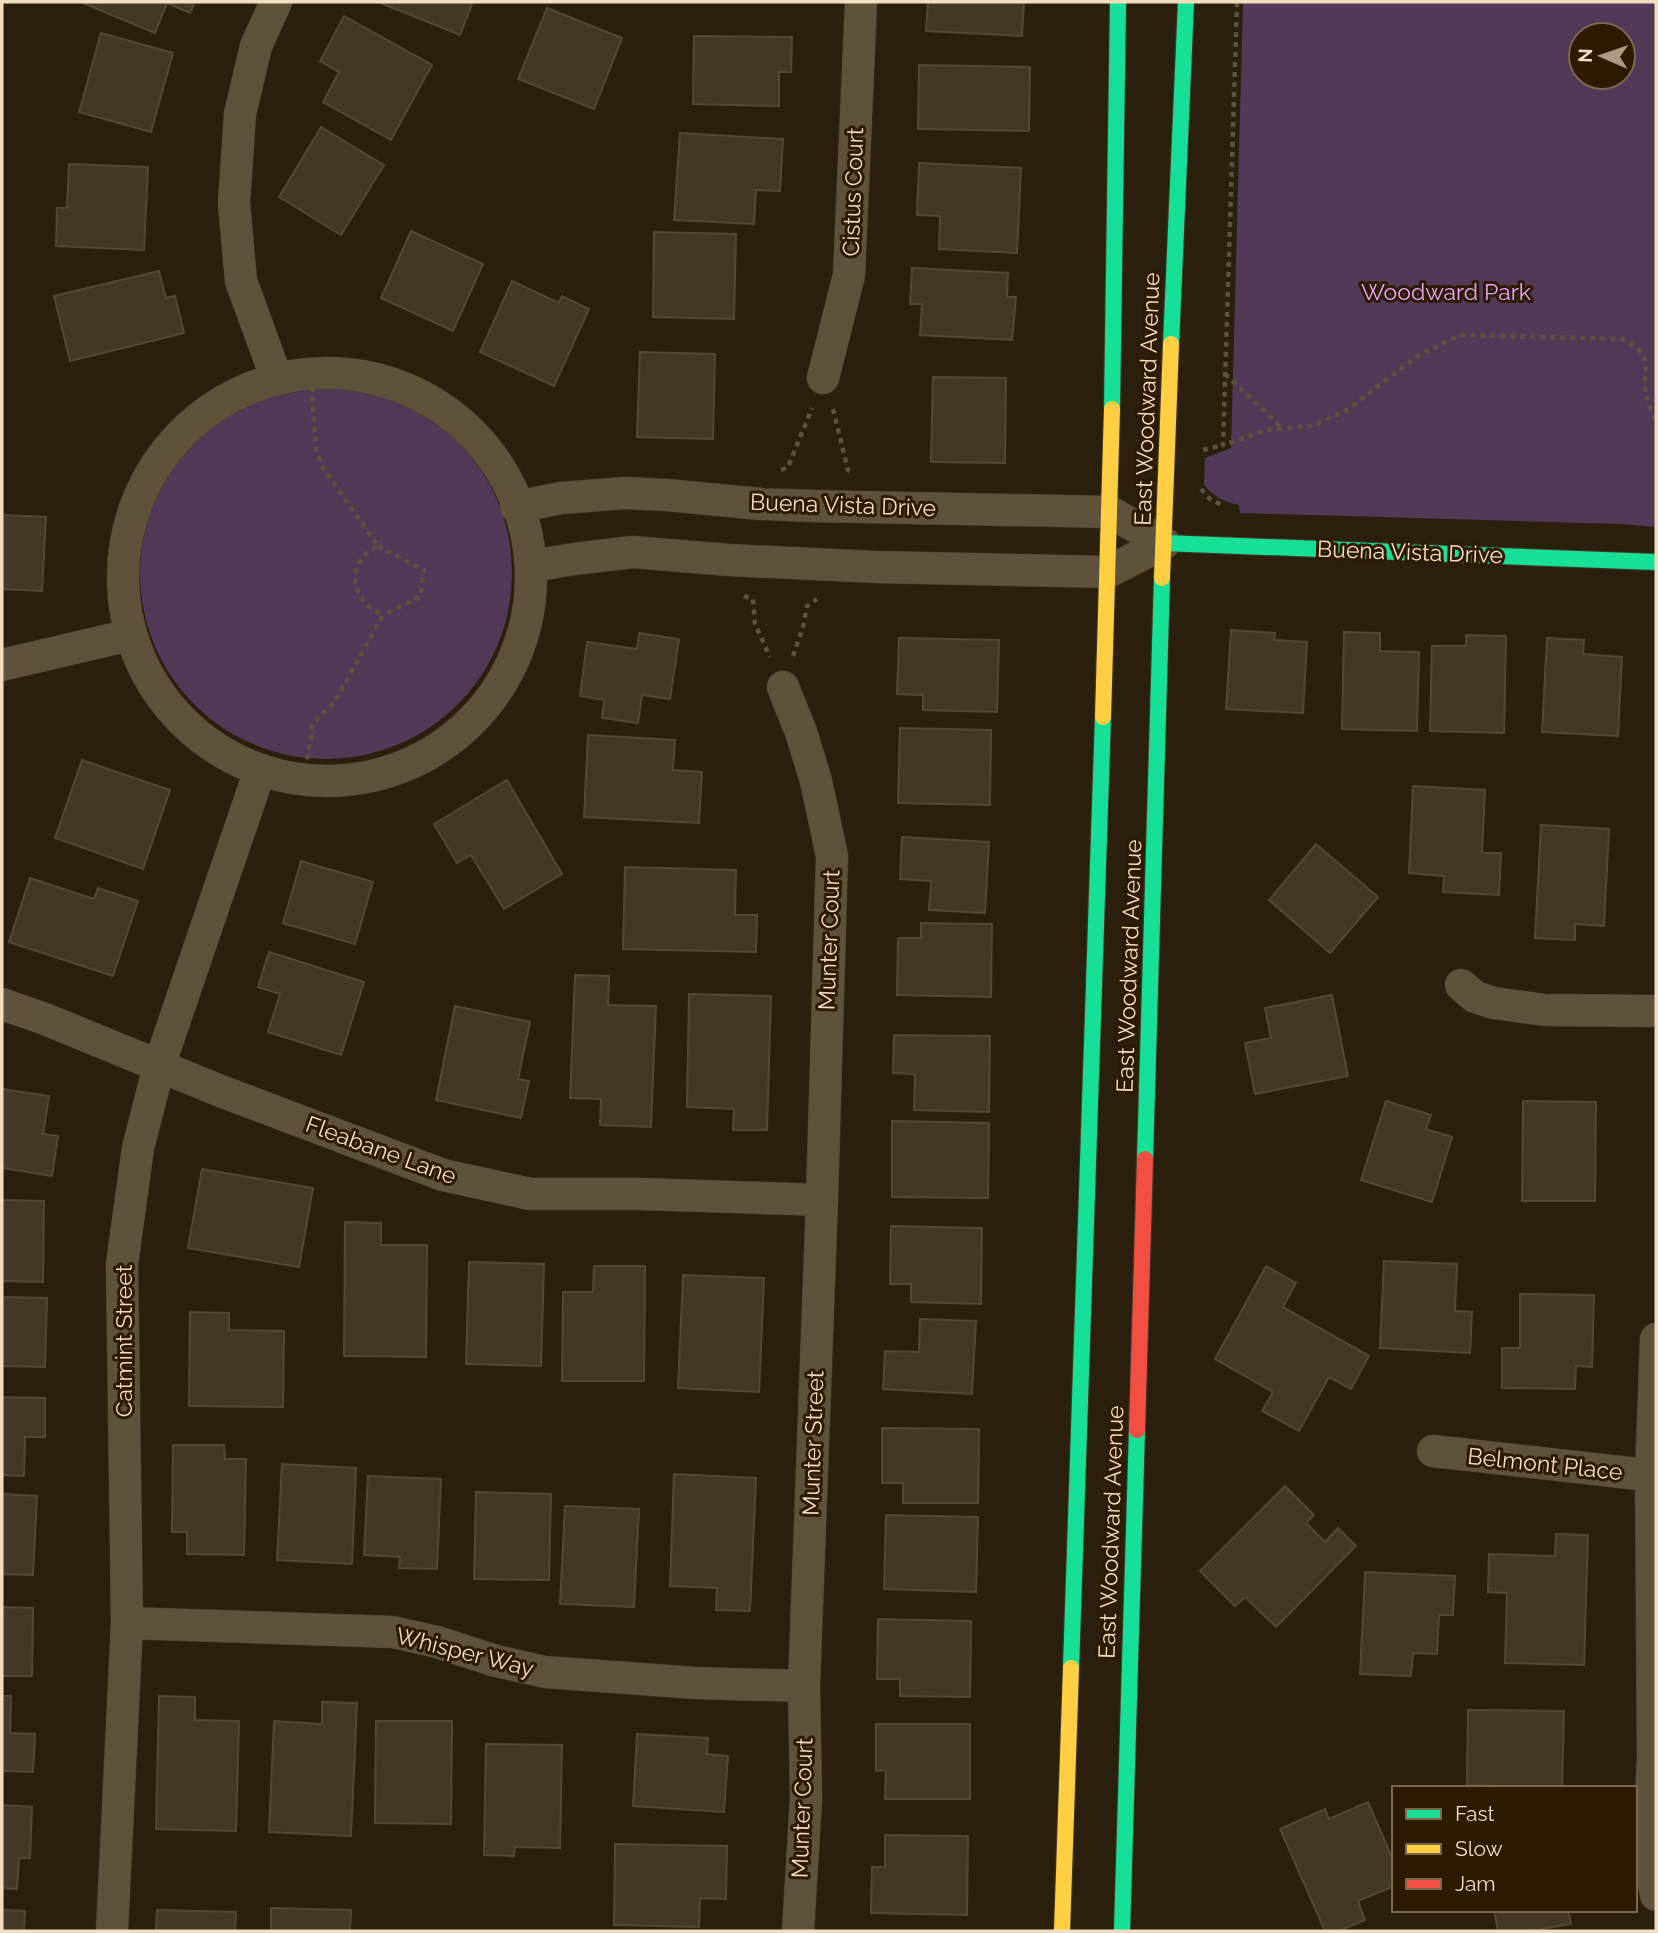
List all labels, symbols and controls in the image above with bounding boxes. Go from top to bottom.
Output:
north arrow [1567,21,1637,91]
text: N [1574,48,1596,63]
street label: Cistus Court [837,127,868,257]
street label: East Woodward Avenue [1129,272,1164,526]
park label: Woodward Park [1361,278,1531,305]
street label: Buena Vista Drive [749,488,937,521]
street label: Buena Vista Drive [1316,535,1504,568]
street label: East Woodward Avenue [1111,839,1146,1093]
street label: Munter Court [813,869,844,1011]
street label: Fleabane Lane [302,1110,460,1189]
street label: Catmint Street [110,1264,137,1417]
street label: Munter Street [796,1370,829,1516]
street label: East Woodward Avenue [1093,1405,1128,1659]
street label: Belmont Place [1466,1442,1624,1485]
street label: Whisper Way [393,1621,537,1682]
street label: Munter Court [786,1737,817,1879]
legend [1392,1786,1637,1912]
text: Fast [1455,1801,1495,1826]
text: Slow [1455,1836,1503,1861]
text: Jam [1455,1871,1496,1896]

